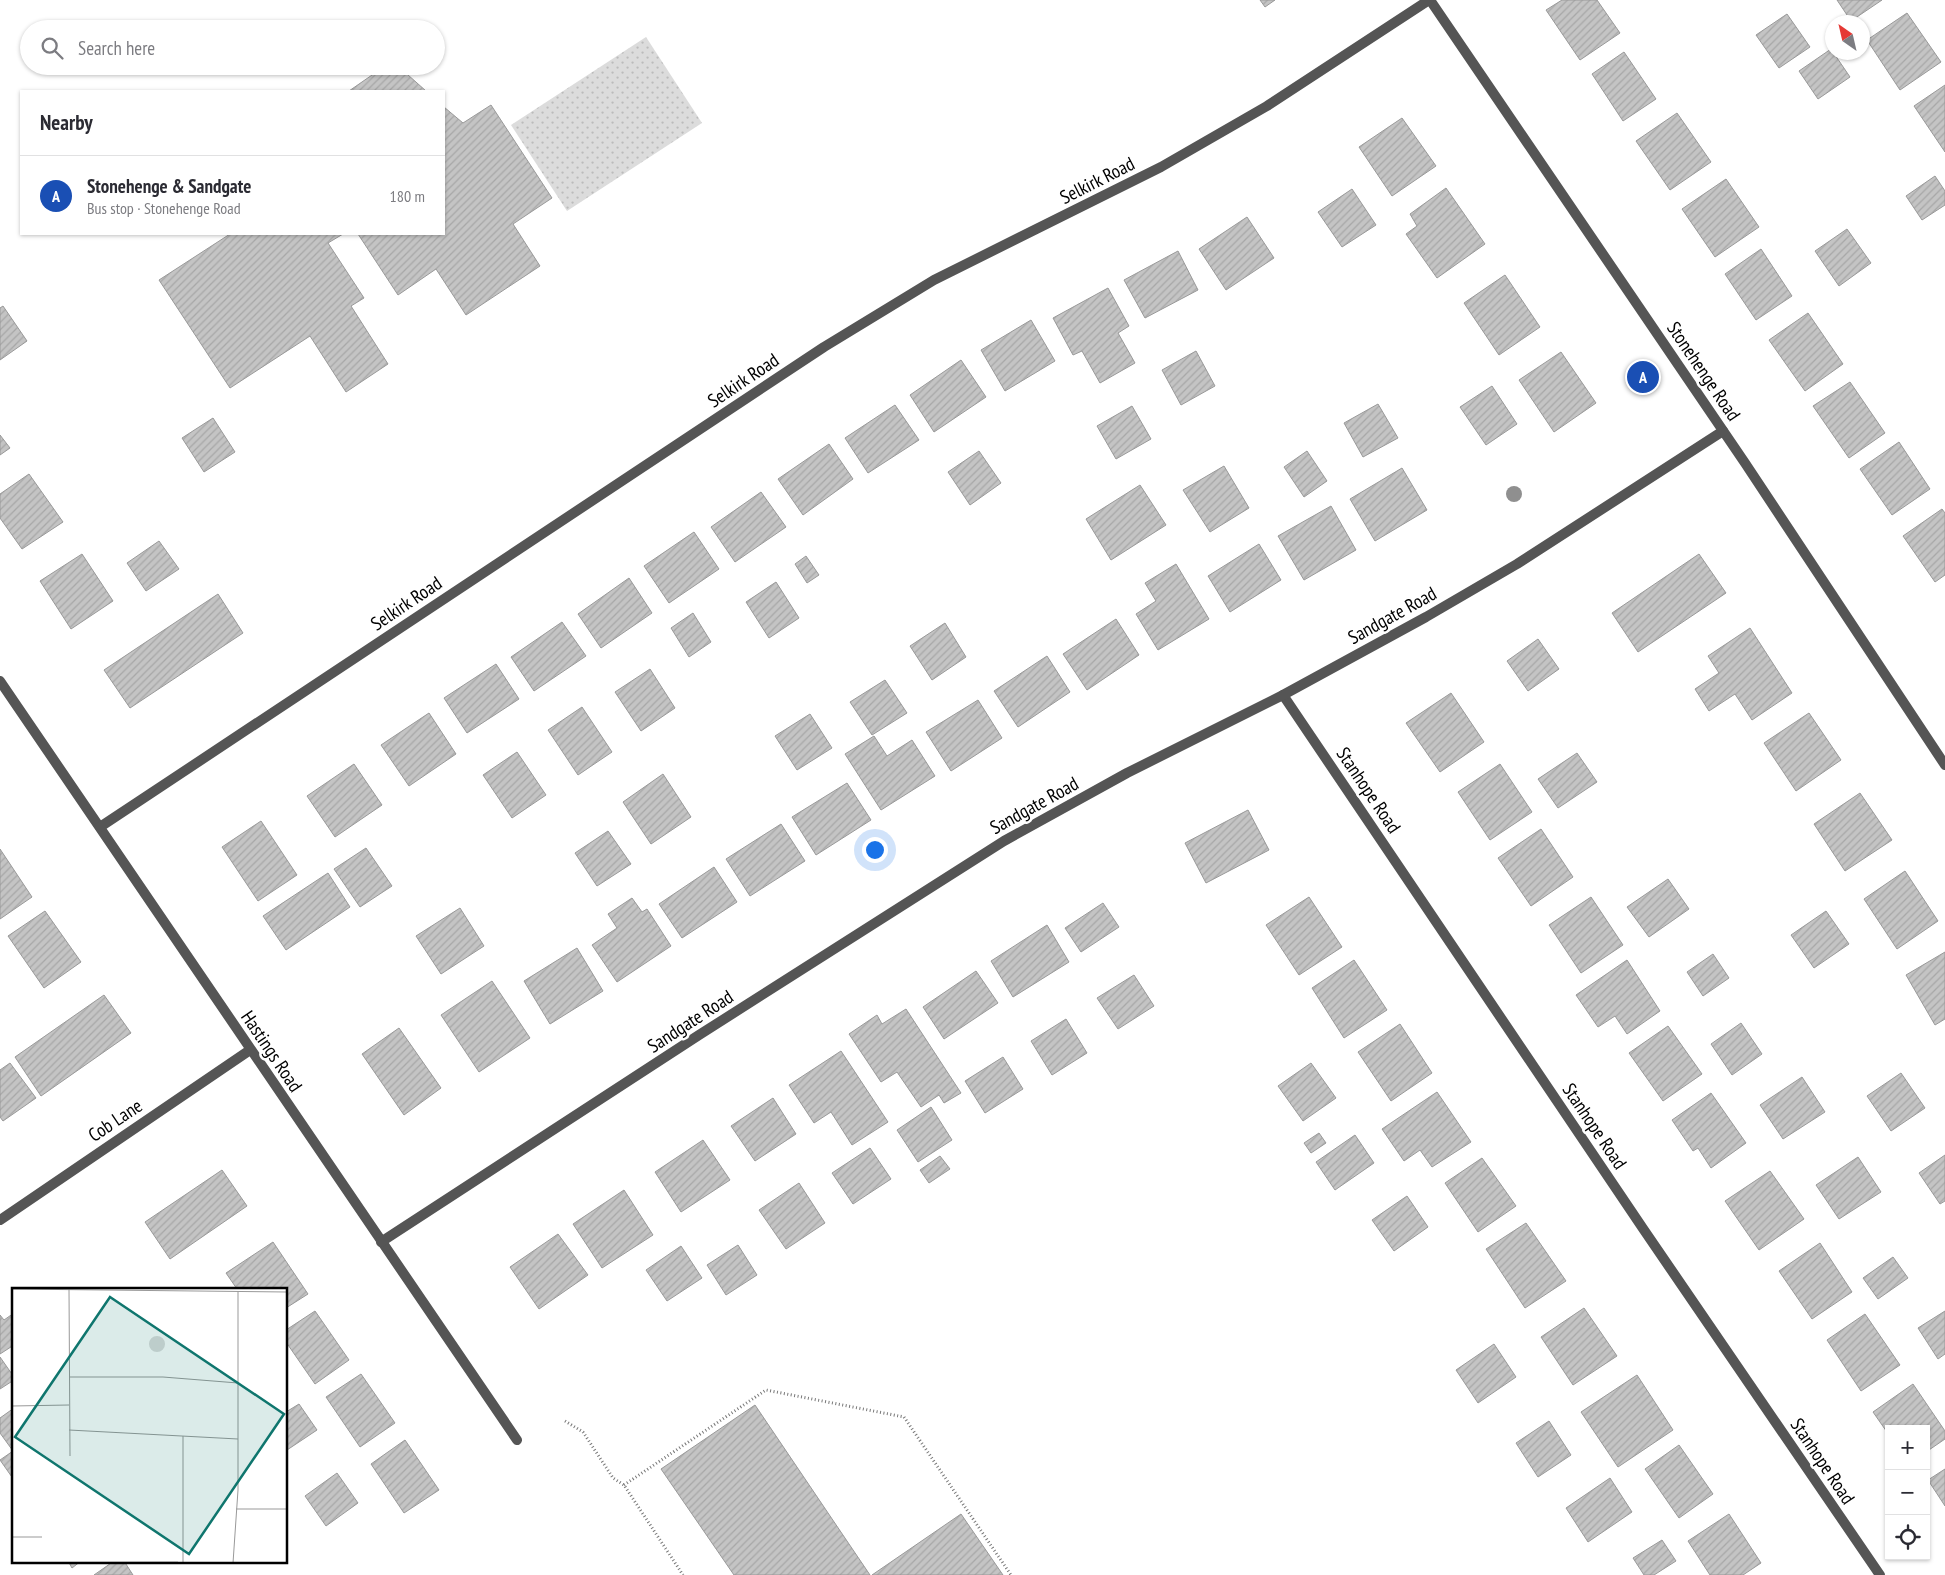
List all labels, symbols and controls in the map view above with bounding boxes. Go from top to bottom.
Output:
north arrow [1825,15,1870,60]
search box [20,20,445,75]
icon: search [38,34,66,62]
text: Search here [78,36,155,60]
text: Nearby [40,109,93,136]
street label: Selkirk Road [1056,151,1138,209]
text: Stonehenge & Sandgate [87,174,251,198]
text: A [52,186,60,206]
text: 180 m [390,186,425,206]
text: Bus stop · Stonehenge Road [87,198,241,218]
street label: Stonehenge Road [1662,317,1746,425]
street label: Selkirk Road [703,348,783,412]
pin: A [1627,358,1659,396]
street label: Selkirk Road [366,571,446,635]
street label: Sandgate Road [1344,581,1440,649]
street label: Stanhope Road [1332,742,1406,838]
street label: Sandgate Road [986,771,1082,839]
your location [862,837,888,863]
street label: Sandgate Road [643,984,737,1058]
street label: Hastings Road [236,1006,308,1096]
street label: Stanhope Road [1558,1078,1632,1174]
street label: Cob Lane [83,1093,147,1147]
inset map [12,1288,288,1562]
street label: Stanhope Road [1786,1413,1860,1509]
map controls [1885,1425,1930,1560]
button: + [1885,1425,1930,1470]
button: − [1885,1470,1930,1515]
button: locate [1885,1515,1930,1560]

